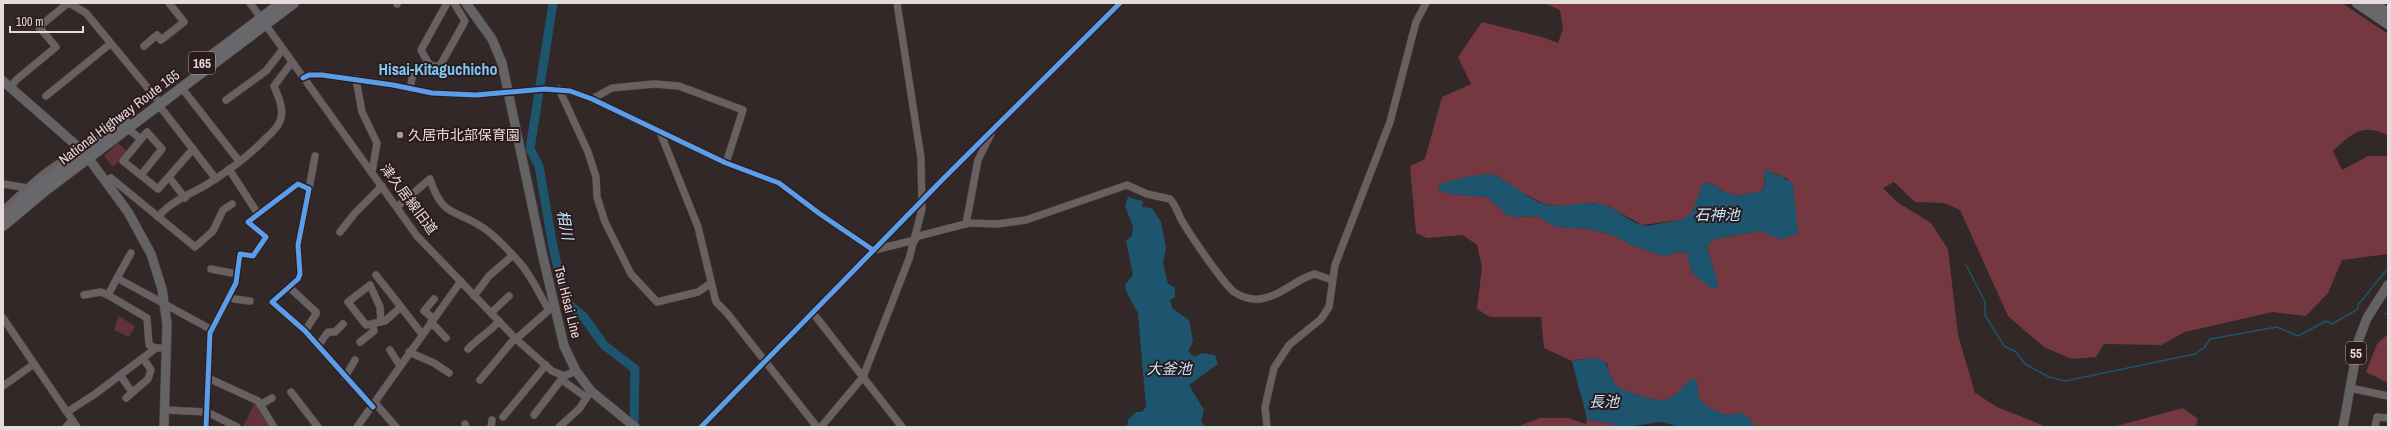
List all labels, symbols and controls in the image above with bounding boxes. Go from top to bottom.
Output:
scale bar [10,8,83,34]
text: 100 m [16,14,43,30]
road number: 165 [189,52,215,74]
district label: Hisai-Kitaguchicho [379,58,497,80]
street label: National Highway Route 165 [55,66,183,168]
place label: 久居市北部保育園 [408,126,520,144]
marker: 久居市北部保育園 [395,130,405,140]
street label: 津久居線旧道 [377,160,441,238]
water label: 石神池 [1694,204,1741,225]
water label: 相川 [552,208,579,244]
street label: Tsu Hisai Line [550,264,586,340]
road number: 55 [2346,342,2366,364]
water label: 大釜池 [1146,358,1193,379]
water label: 長池 [1589,391,1621,412]

